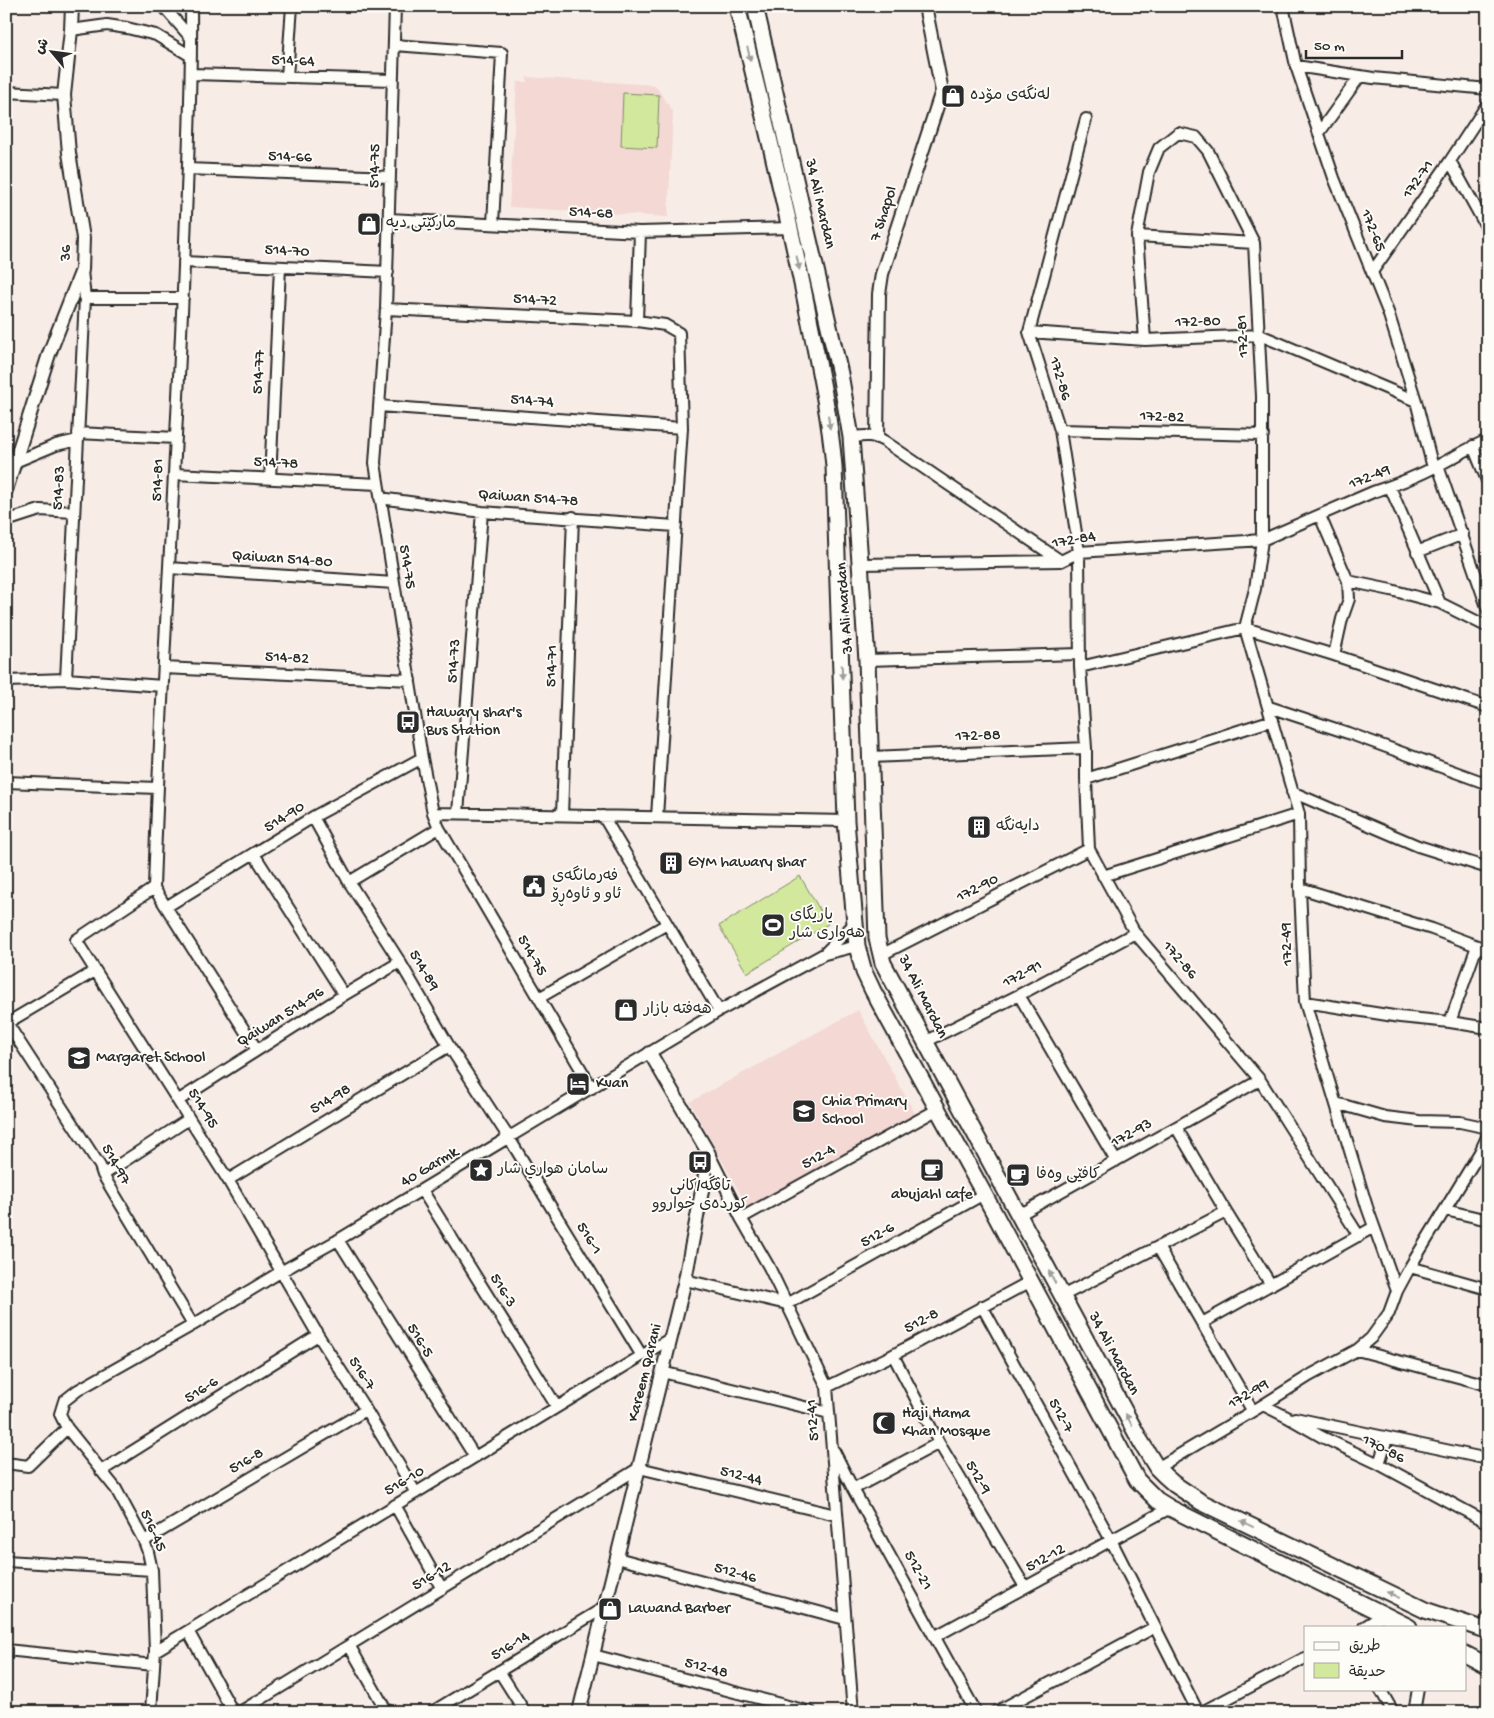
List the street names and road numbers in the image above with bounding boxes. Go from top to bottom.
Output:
street label: 514-64 [271,52,315,72]
street label: 514-75 [366,144,386,188]
street label: 514-66 [268,148,313,168]
street label: 34 Ali Mardan [799,156,839,251]
street label: 172-71 [1398,157,1439,204]
street label: 7 Shapol [867,184,903,245]
street label: 514-68 [568,203,614,225]
street label: 172-65 [1355,206,1389,255]
street label: 514-70 [264,241,310,263]
street label: 36 [57,244,77,263]
street label: 514-72 [513,290,557,312]
street label: 172-80 [1174,313,1221,333]
street label: 172-81 [1233,314,1255,359]
street label: 514-77 [249,349,271,395]
street label: 172-86 [1043,354,1075,404]
street label: 514-74 [510,391,555,413]
street label: 172-82 [1139,408,1185,428]
street label: 514-78 [253,453,299,475]
street label: 514-81 [148,458,170,502]
street label: 172-49 [1345,461,1394,495]
street label: 514-83 [49,465,71,511]
street label: Qaiwan 514-78 [477,486,579,512]
street label: 172-84 [1050,528,1098,554]
street label: 514-75 [393,544,419,590]
street label: Qaiwan 514-80 [231,547,333,573]
street label: 34 Ali Mardan [833,561,859,655]
street label: 514-73 [444,638,466,684]
street label: 514-71 [543,645,563,687]
street label: 514-82 [264,648,310,670]
street label: 172-88 [954,727,1001,747]
street label: 514-90 [261,798,309,838]
street label: 172-90 [953,870,1002,908]
street label: 172-49 [1277,922,1299,967]
street label: 514-75 [512,932,550,980]
street label: 172-86 [1157,937,1201,985]
street label: 514-89 [403,947,443,995]
street label: 34 Ali Mardan [892,951,951,1042]
street label: 172-91 [999,957,1046,994]
street label: Qaiwan 514-96 [234,983,329,1052]
street label: 514-98 [307,1080,355,1120]
street label: 514-95 [182,1085,222,1133]
street label: 172-93 [1107,1115,1156,1153]
street label: 514-97 [96,1141,135,1189]
street label: 512-4 [799,1141,839,1175]
street label: 40 Garmk [398,1143,464,1193]
street label: 516-1 [571,1219,605,1259]
street label: 512-6 [858,1219,899,1253]
street label: 516-3 [484,1271,520,1311]
street label: 512-8 [901,1305,943,1339]
street label: 34 Ali Mardan [1083,1308,1143,1399]
street label: 516-5 [401,1321,437,1361]
street label: Kareem Qarani [625,1322,667,1424]
street label: 516-7 [343,1354,379,1395]
street label: 516-6 [182,1373,223,1409]
street label: 172-99 [1225,1376,1273,1415]
street label: 512-7 [1043,1396,1077,1437]
street label: 512-41 [803,1398,825,1442]
street label: 170-86 [1357,1431,1408,1469]
street label: 516-8 [226,1444,268,1479]
street label: 512-9 [960,1458,994,1498]
street label: 516-10 [381,1463,429,1501]
street label: 512-44 [718,1463,765,1492]
street label: 516-45 [134,1507,170,1555]
street label: 512-12 [1023,1540,1069,1578]
street label: 512-21 [898,1548,936,1594]
street label: 516-12 [409,1558,455,1596]
street label: 512-46 [712,1559,759,1589]
street label: 516-14 [488,1628,534,1666]
street label: 512-48 [682,1654,730,1684]

